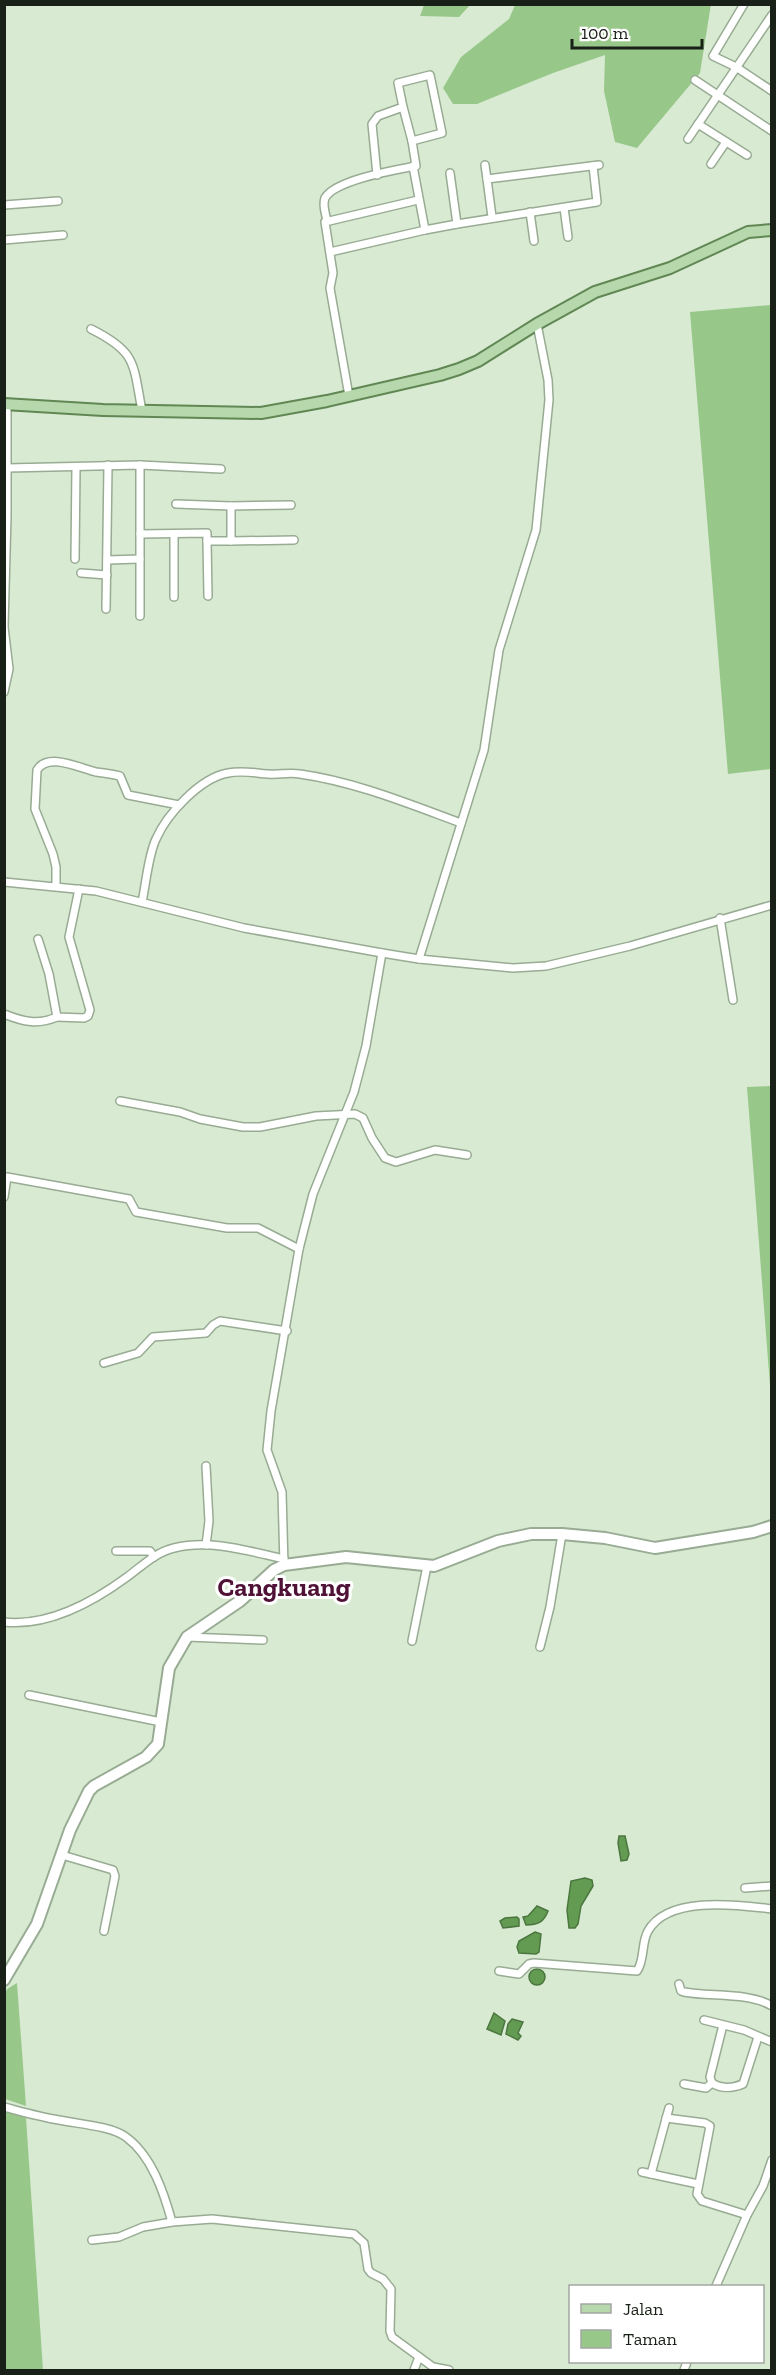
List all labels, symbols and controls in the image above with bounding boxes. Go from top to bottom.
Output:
scale bar [572,12,702,50]
text: 100 m [581,22,629,44]
district label: Cangkuang [217,1571,351,1603]
legend [569,2285,764,2363]
text: Jalan [623,2298,664,2320]
text: Taman [623,2328,678,2350]

